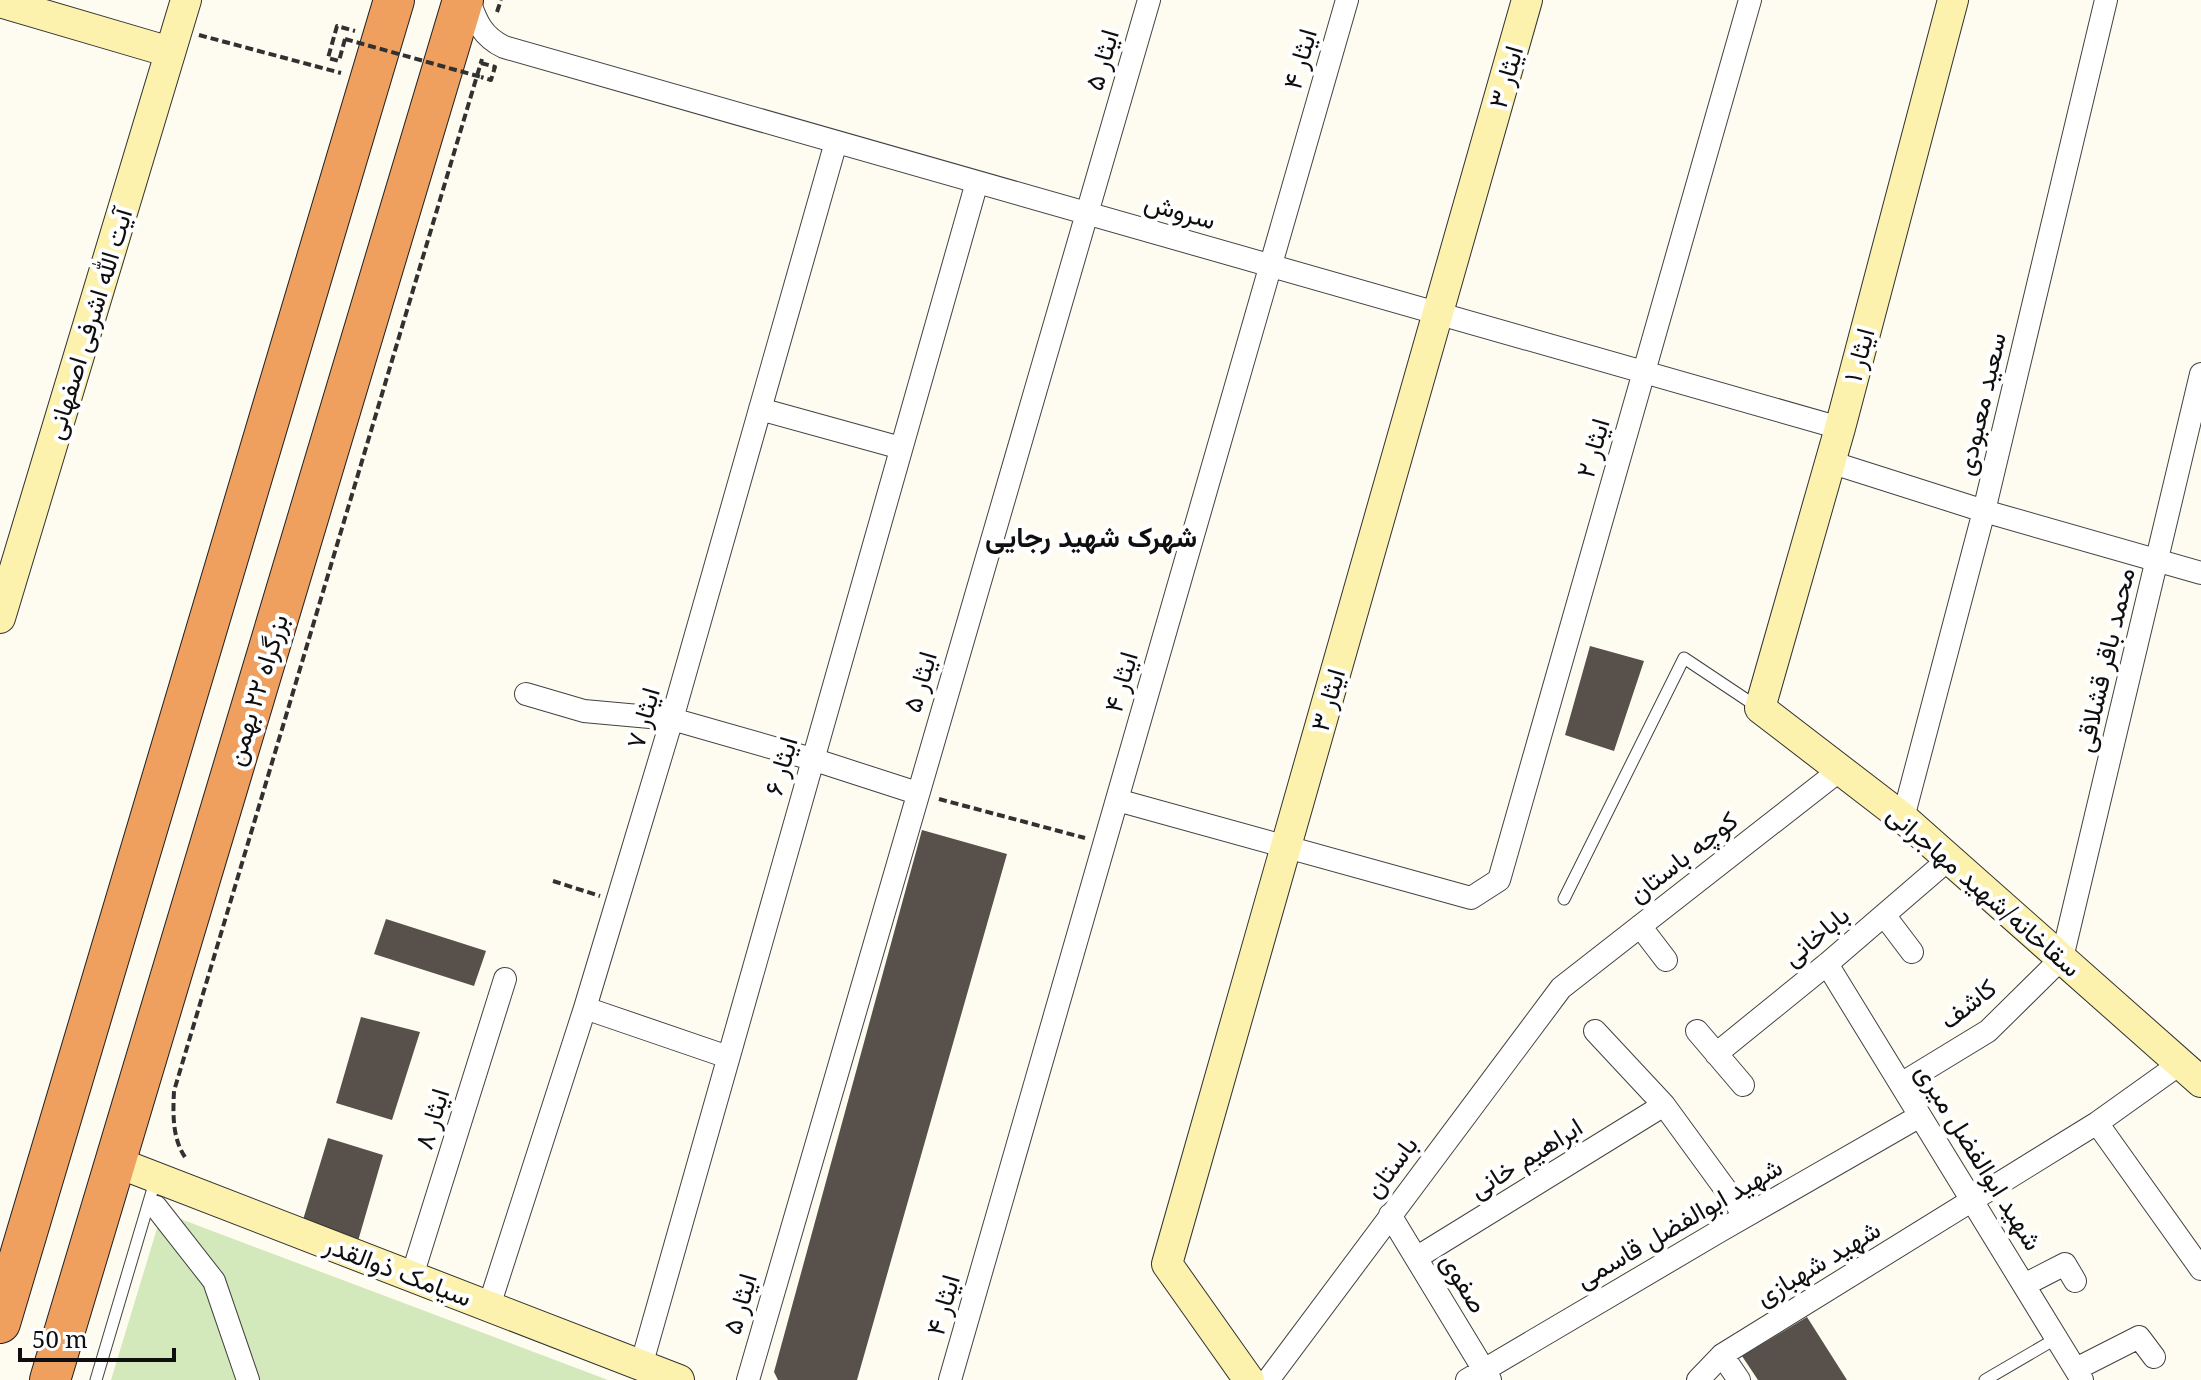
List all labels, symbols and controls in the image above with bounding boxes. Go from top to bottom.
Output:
street label: ایثار ۴ [1273,24,1325,93]
street label: ایثار ۵ [1075,25,1127,94]
street label: ایثار ۳ [1479,41,1531,112]
street label: سروش [1140,183,1220,237]
street label: آیت الله اشرفی اصفهانی [36,202,141,444]
street label: ایثار ۱ [1834,324,1882,386]
street label: سعید معبودی [1946,329,2014,479]
street label: ایثار ۲ [1566,414,1618,482]
district label: شهرک شهید رجایی [985,517,1197,555]
street label: محمد باقر قشلاقی [2065,564,2143,756]
street label: بزرگراه ۲۲ بهمن [216,609,296,770]
street label: ایثار ۵ [893,647,945,716]
street label: ایثار ۴ [1094,647,1146,716]
street label: ایثار ۳ [1301,664,1353,735]
street label: ایثار ۷ [616,683,668,752]
street label: ایثار ۶ [755,732,806,799]
street label: سقاخانه/شهید مهاجرانی [1880,796,2089,985]
street label: کوچه باستان [1620,802,1745,911]
street label: باباخانی [1774,897,1857,974]
street label: کاشف [1931,970,2003,1037]
street label: شهید ابوالفضل میری [1908,1056,2052,1257]
street label: ایثار ۸ [405,1084,457,1154]
street label: ابراهیم خانی [1462,1108,1589,1206]
street label: باستان [1355,1128,1425,1205]
street label: شهید ابوالفضل قاسمی [1569,1148,1788,1296]
street label: شهید شهبازی [1748,1211,1887,1314]
street label: سیامک ذوالقدر [319,1225,477,1315]
street label: صفوی [1433,1246,1497,1319]
street label: ایثار ۵ [713,1269,765,1338]
street label: ایثار ۴ [916,1270,968,1339]
scale bar [20,1312,174,1362]
text: 50 m [32,1322,88,1355]

